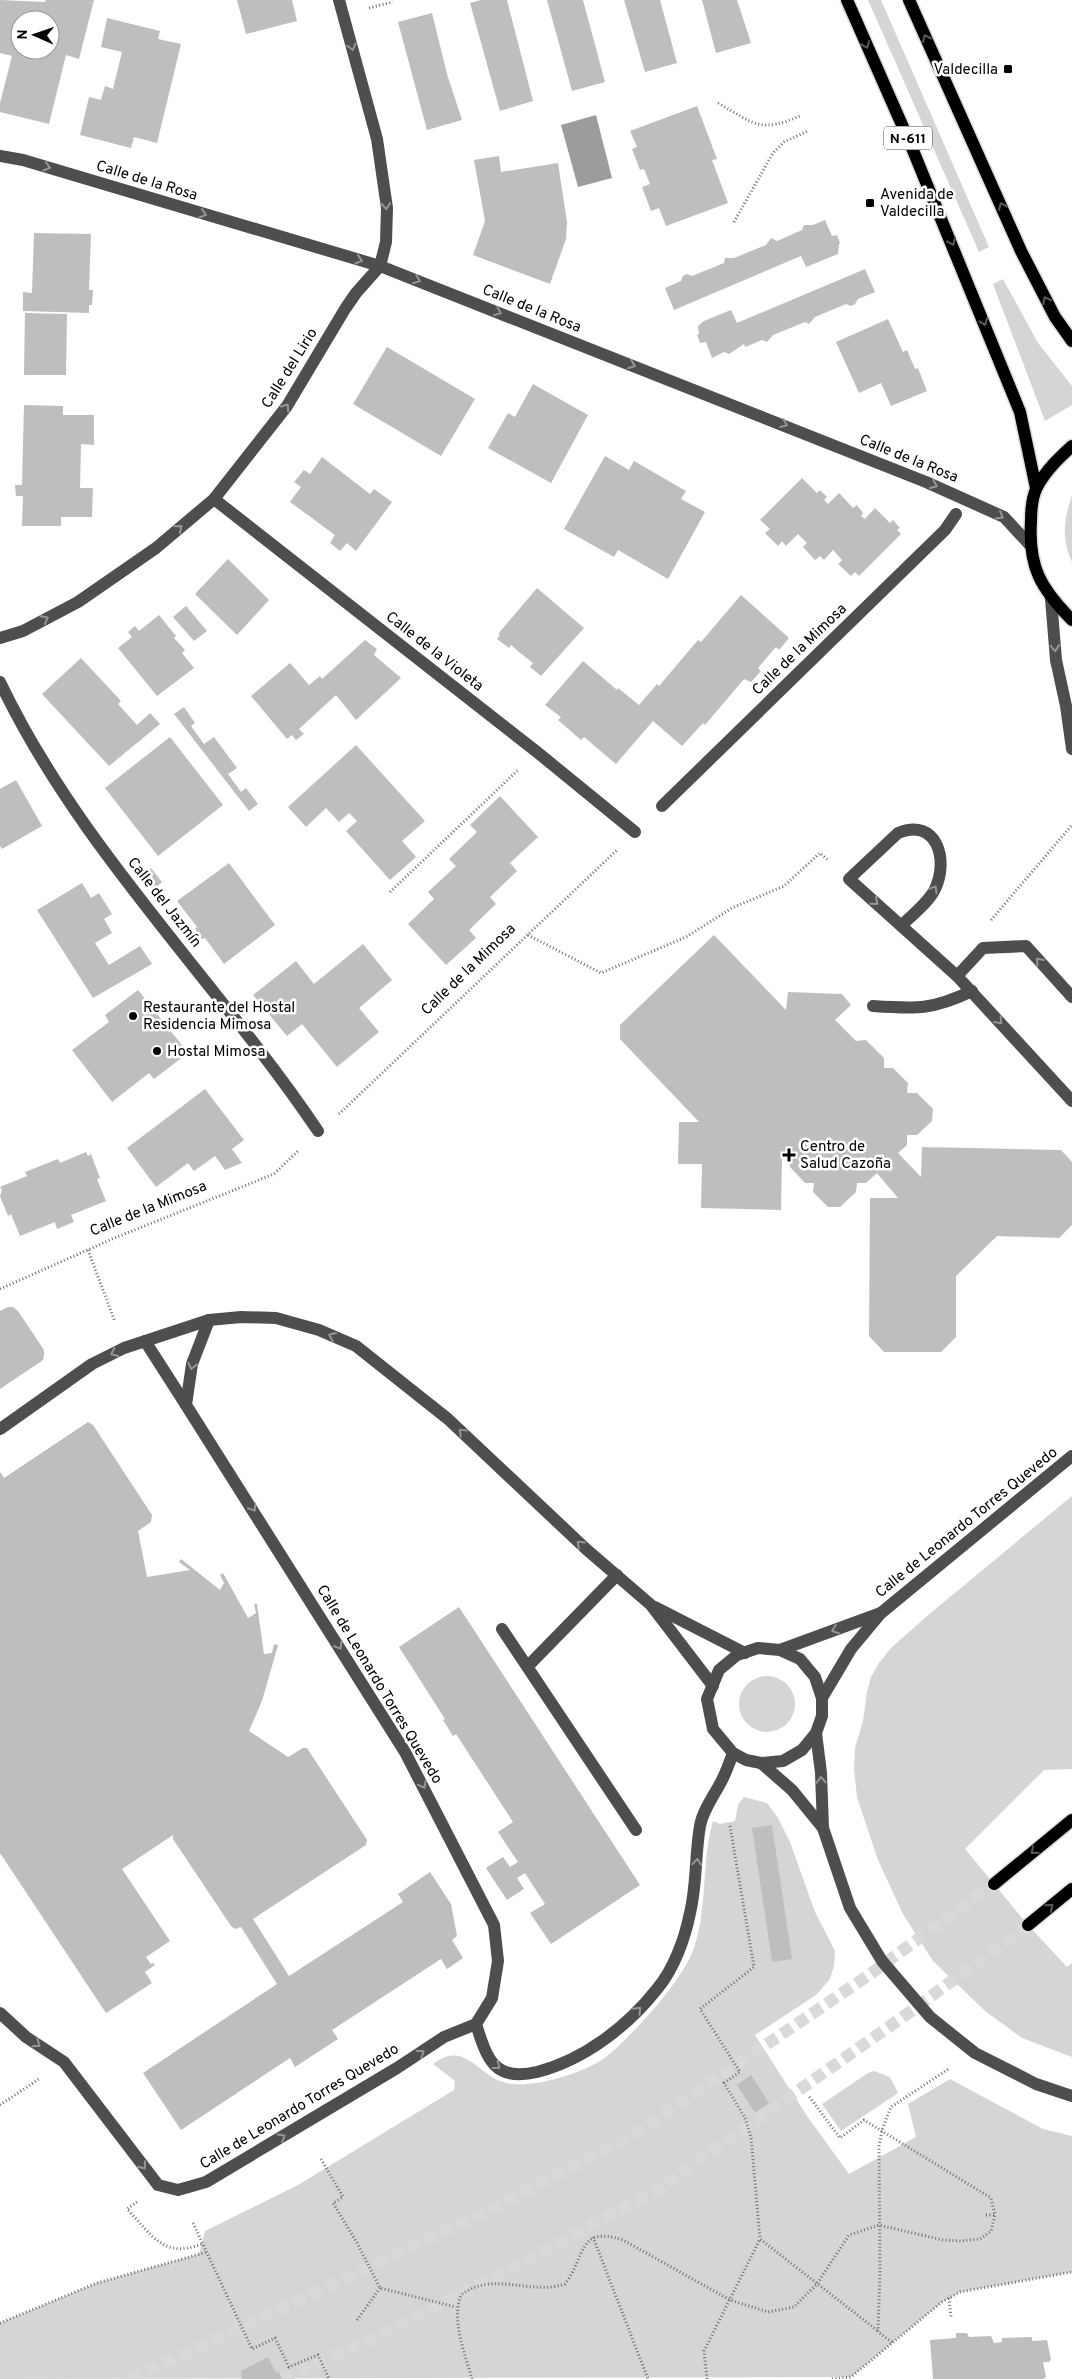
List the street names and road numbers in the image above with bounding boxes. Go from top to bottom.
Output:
road number: N-611 [884,126,932,150]
street label: Calle de la Rosa [94,157,200,206]
street label: Calle de la Rosa [479,281,584,338]
street label: Calle del Lirio [258,325,322,412]
street label: Calle de la Rosa [856,431,961,488]
street label: Calle de la Mimosa [749,600,851,700]
street label: Calle de la Violeta [381,608,487,696]
street label: Calle del Jazmín [123,854,205,952]
street label: Calle de la Mimosa [418,920,520,1020]
street label: Calle de la Mimosa [87,1177,210,1241]
street label: Calle de Leonardo Torres Quevedo [872,1444,1062,1603]
street label: Calle de Leonardo Torres Quevedo [312,1582,446,1788]
street label: Calle de Leonardo Torres Quevedo [197,2040,403,2174]

